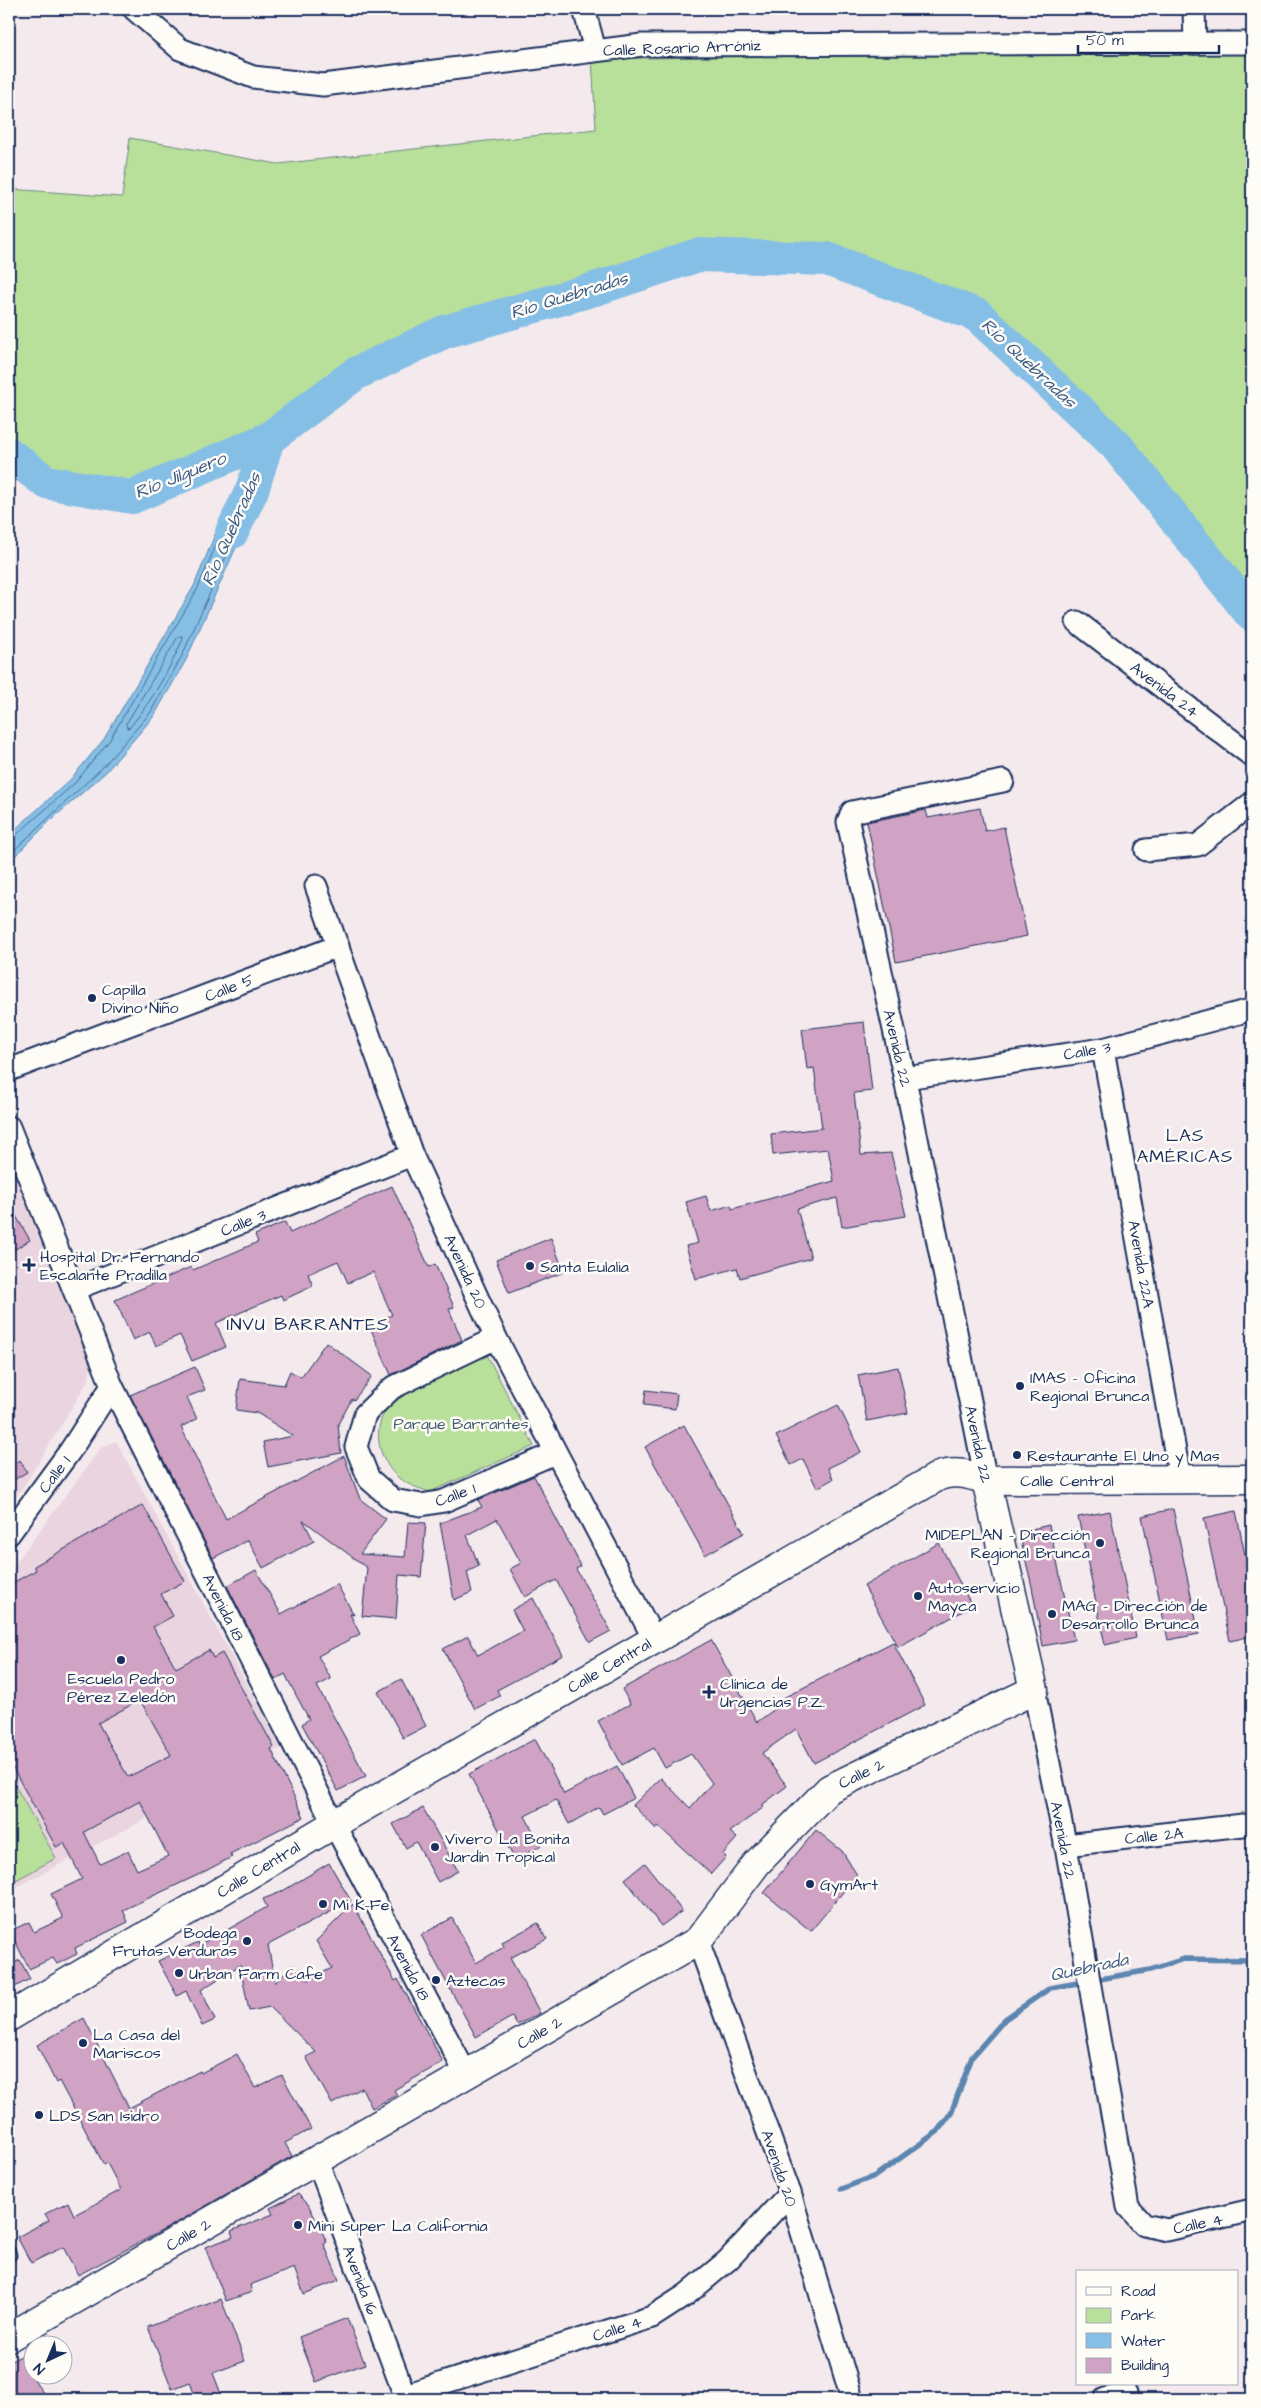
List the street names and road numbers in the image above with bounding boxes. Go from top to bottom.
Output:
street label: Calle Rosario Arróniz [603,34,761,62]
street label: Avenida 24 [1126,657,1203,723]
street label: Calle 5 [202,968,258,1007]
street label: Avenida 22 [877,1007,917,1089]
street label: Calle 3 [1062,1036,1113,1066]
street label: Calle 3 [217,1204,270,1242]
street label: Avenida 22A [1122,1218,1160,1310]
street label: Avenida 20 [438,1231,492,1312]
street label: Avenida 22 [959,1403,997,1485]
street label: Calle 1 [33,1451,76,1498]
street label: Calle Central [1020,1470,1114,1492]
street label: Calle 1 [432,1477,479,1512]
street label: Avenida 18 [197,1570,249,1645]
street label: Calle Central [564,1633,655,1699]
street label: Calle 2 [835,1753,888,1794]
street label: Avenida 22 [1045,1799,1081,1881]
street label: Calle 2A [1124,1822,1185,1850]
street label: Calle Central [213,1836,304,1903]
street label: Avenida 18 [381,1930,435,2005]
street label: Calle 2 [513,2011,566,2055]
street label: Avenida 20 [756,2127,802,2210]
street label: Calle 4 [1171,2208,1225,2240]
street label: Calle 2 [162,2213,215,2257]
street label: Avenida 16 [337,2243,383,2318]
street label: Calle 4 [590,2311,645,2347]

